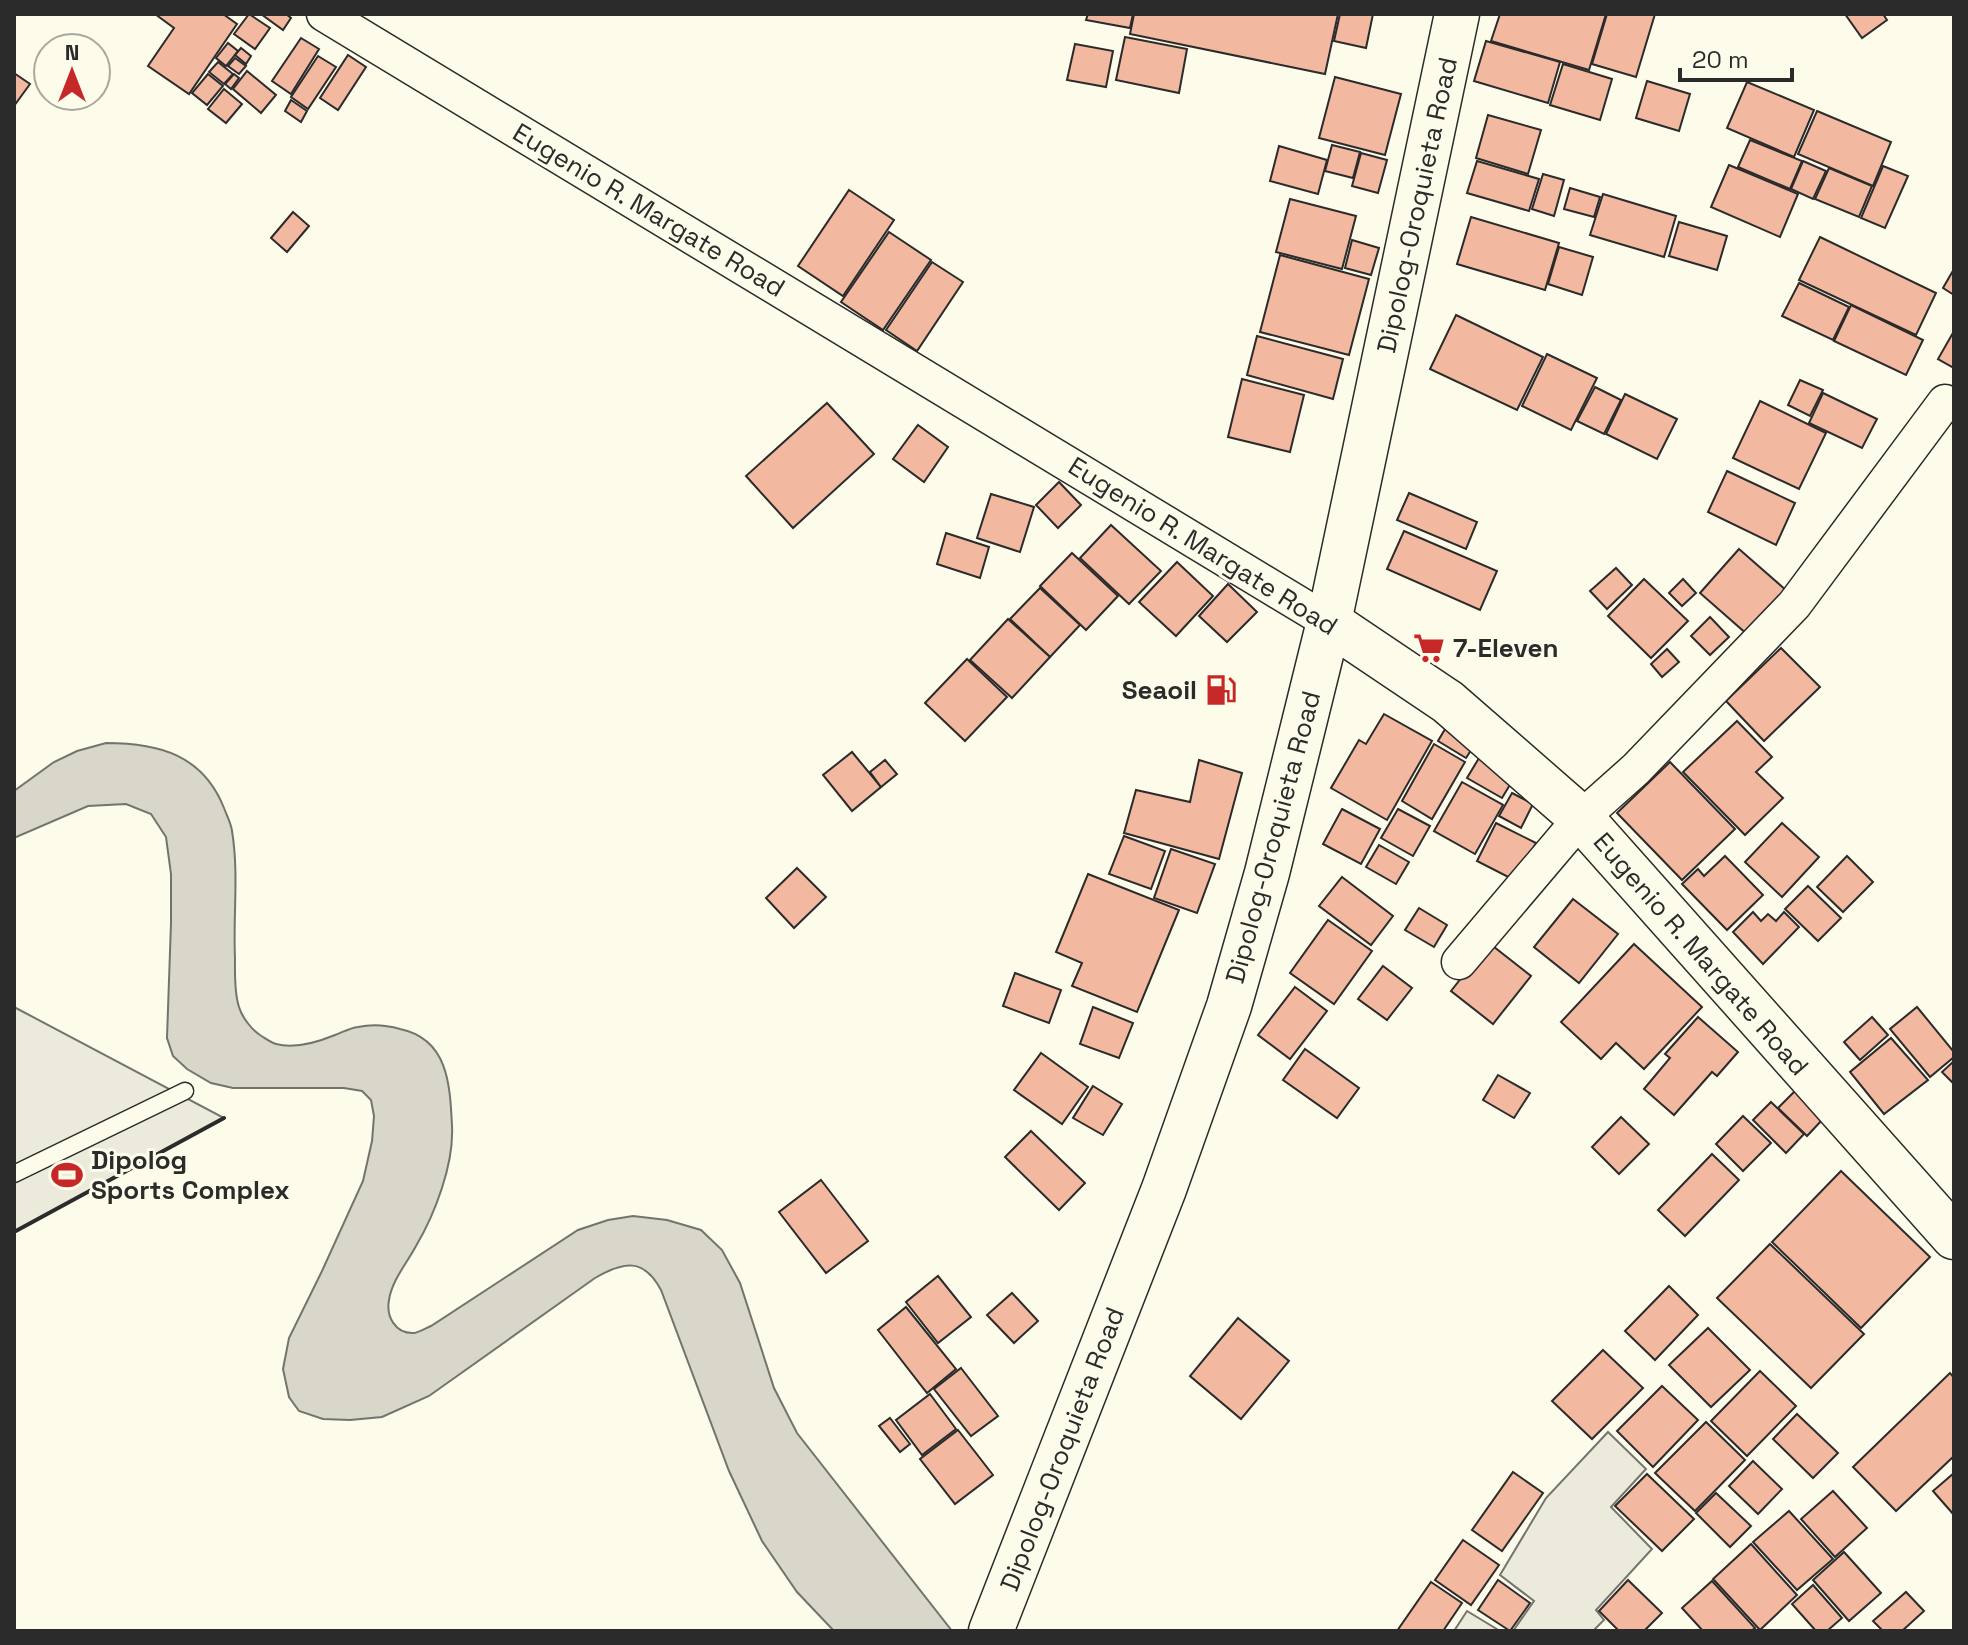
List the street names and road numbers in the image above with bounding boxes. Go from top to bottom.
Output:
street label: Dipolog-Oroquieta Road [1369,54,1465,356]
street label: Eugenio R. Margate Road [507,115,791,305]
street label: Eugenio R. Margate Road [1062,449,1344,643]
street label: Dipolog-Oroquieta Road [1218,687,1328,987]
street label: Eugenio R. Margate Road [1586,825,1816,1083]
street label: Dipolog-Oroquieta Road [992,1302,1132,1596]

